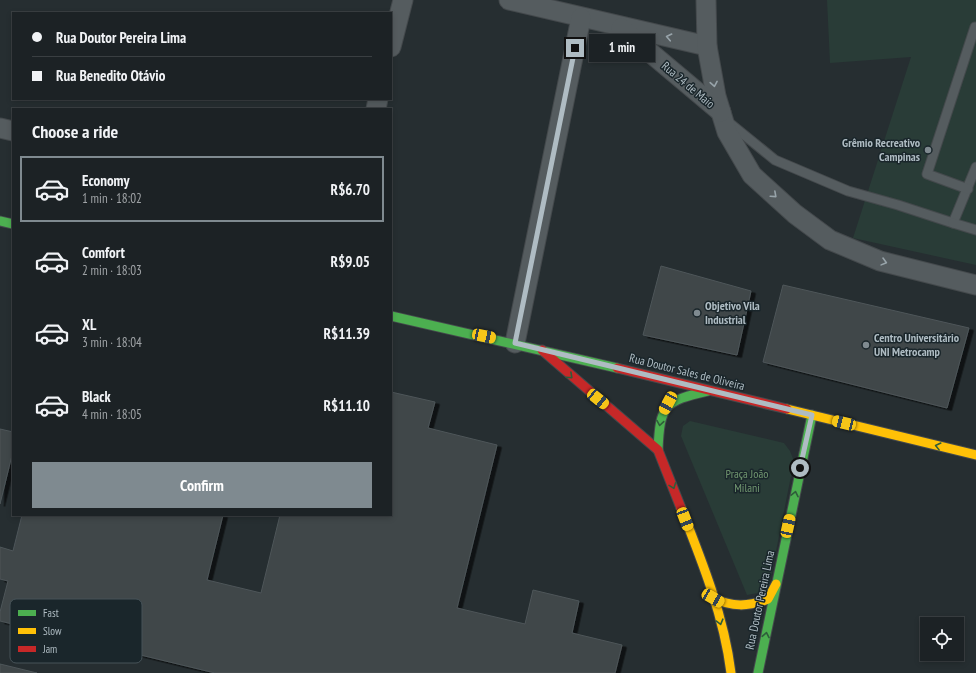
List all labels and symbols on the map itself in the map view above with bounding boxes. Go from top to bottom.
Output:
callout: 1 min [589,34,655,62]
one-way arrow [666,34,672,42]
route end [566,39,584,57]
street label: Rua 24 de Maio [659,58,718,111]
one-way arrow [709,81,718,87]
place label: Grêmio Recreativo Campinas [842,135,921,164]
marker: Grêmio Recreativo Campinas [923,145,933,155]
one-way arrow [770,191,777,198]
one-way arrow [880,257,887,266]
place label: Objetivo Vila Industrial [705,298,760,327]
marker: Objetivo Vila Industrial [692,308,702,318]
car [471,328,497,344]
place label: Centro Universitário UNI Metrocamp [874,330,960,359]
marker: Centro Universitário UNI Metrocamp [861,340,871,350]
street label: Rua Doutor Sales de Oliveira [628,350,747,393]
one-way arrow [565,371,573,378]
car [585,387,611,411]
car [657,390,679,416]
car [831,414,857,432]
one-way arrow [656,420,665,427]
one-way arrow [935,442,942,451]
route start [791,459,809,477]
park label: Praça João Milani [726,466,768,495]
one-way arrow [668,483,676,490]
one-way arrow [790,491,798,497]
car [675,506,695,532]
car [780,513,796,539]
street label: Rua Doutor Pereira Lima [742,549,777,651]
car [700,587,726,609]
legend [10,599,142,663]
text: Fast [43,606,59,620]
one-way arrow [715,618,724,625]
text: Slow [43,624,62,638]
one-way arrow [761,632,769,638]
text: Jam [42,642,57,656]

